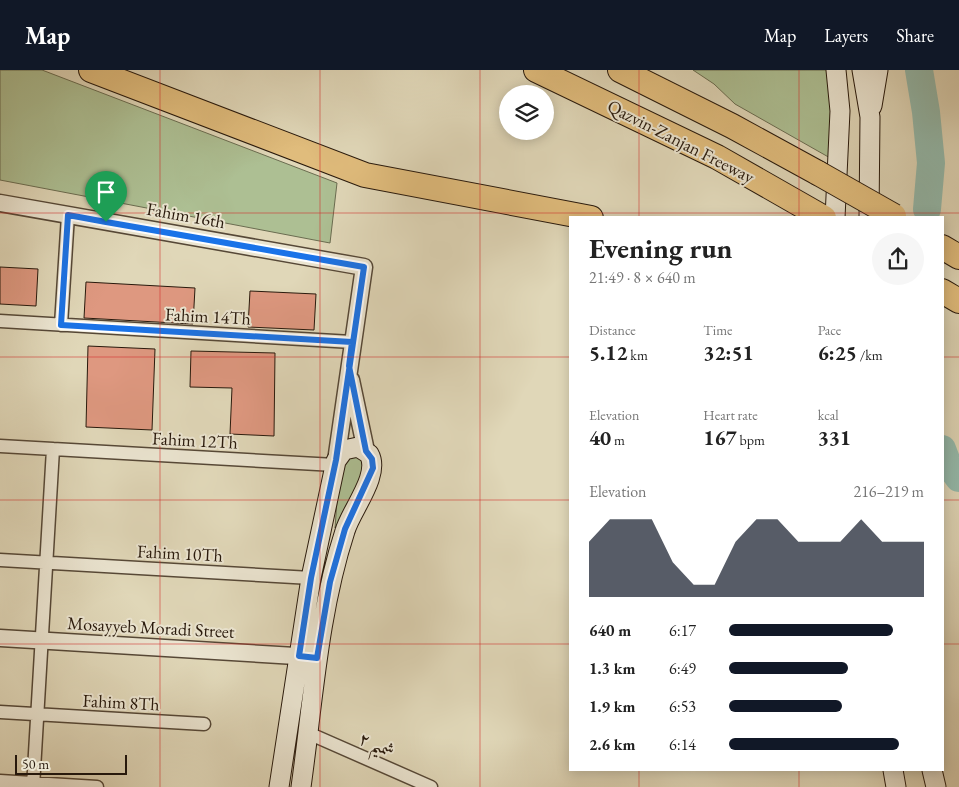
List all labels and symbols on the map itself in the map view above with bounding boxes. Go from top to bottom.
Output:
street label: Qazvin-Zanjan Freeway [604,94,758,188]
pin [85,171,127,222]
street label: Fahim 16th [145,197,227,233]
street label: Fahim 14Th [165,302,251,330]
street label: Fahim 12Th [152,426,238,454]
street label: Fahim 10Th [137,539,223,567]
street label: Mosayyeb Moradi Street [67,611,236,643]
street label: Fahim 8Th [82,688,160,716]
street label: شمیم ۲ [353,726,398,768]
scale bar [15,752,128,775]

